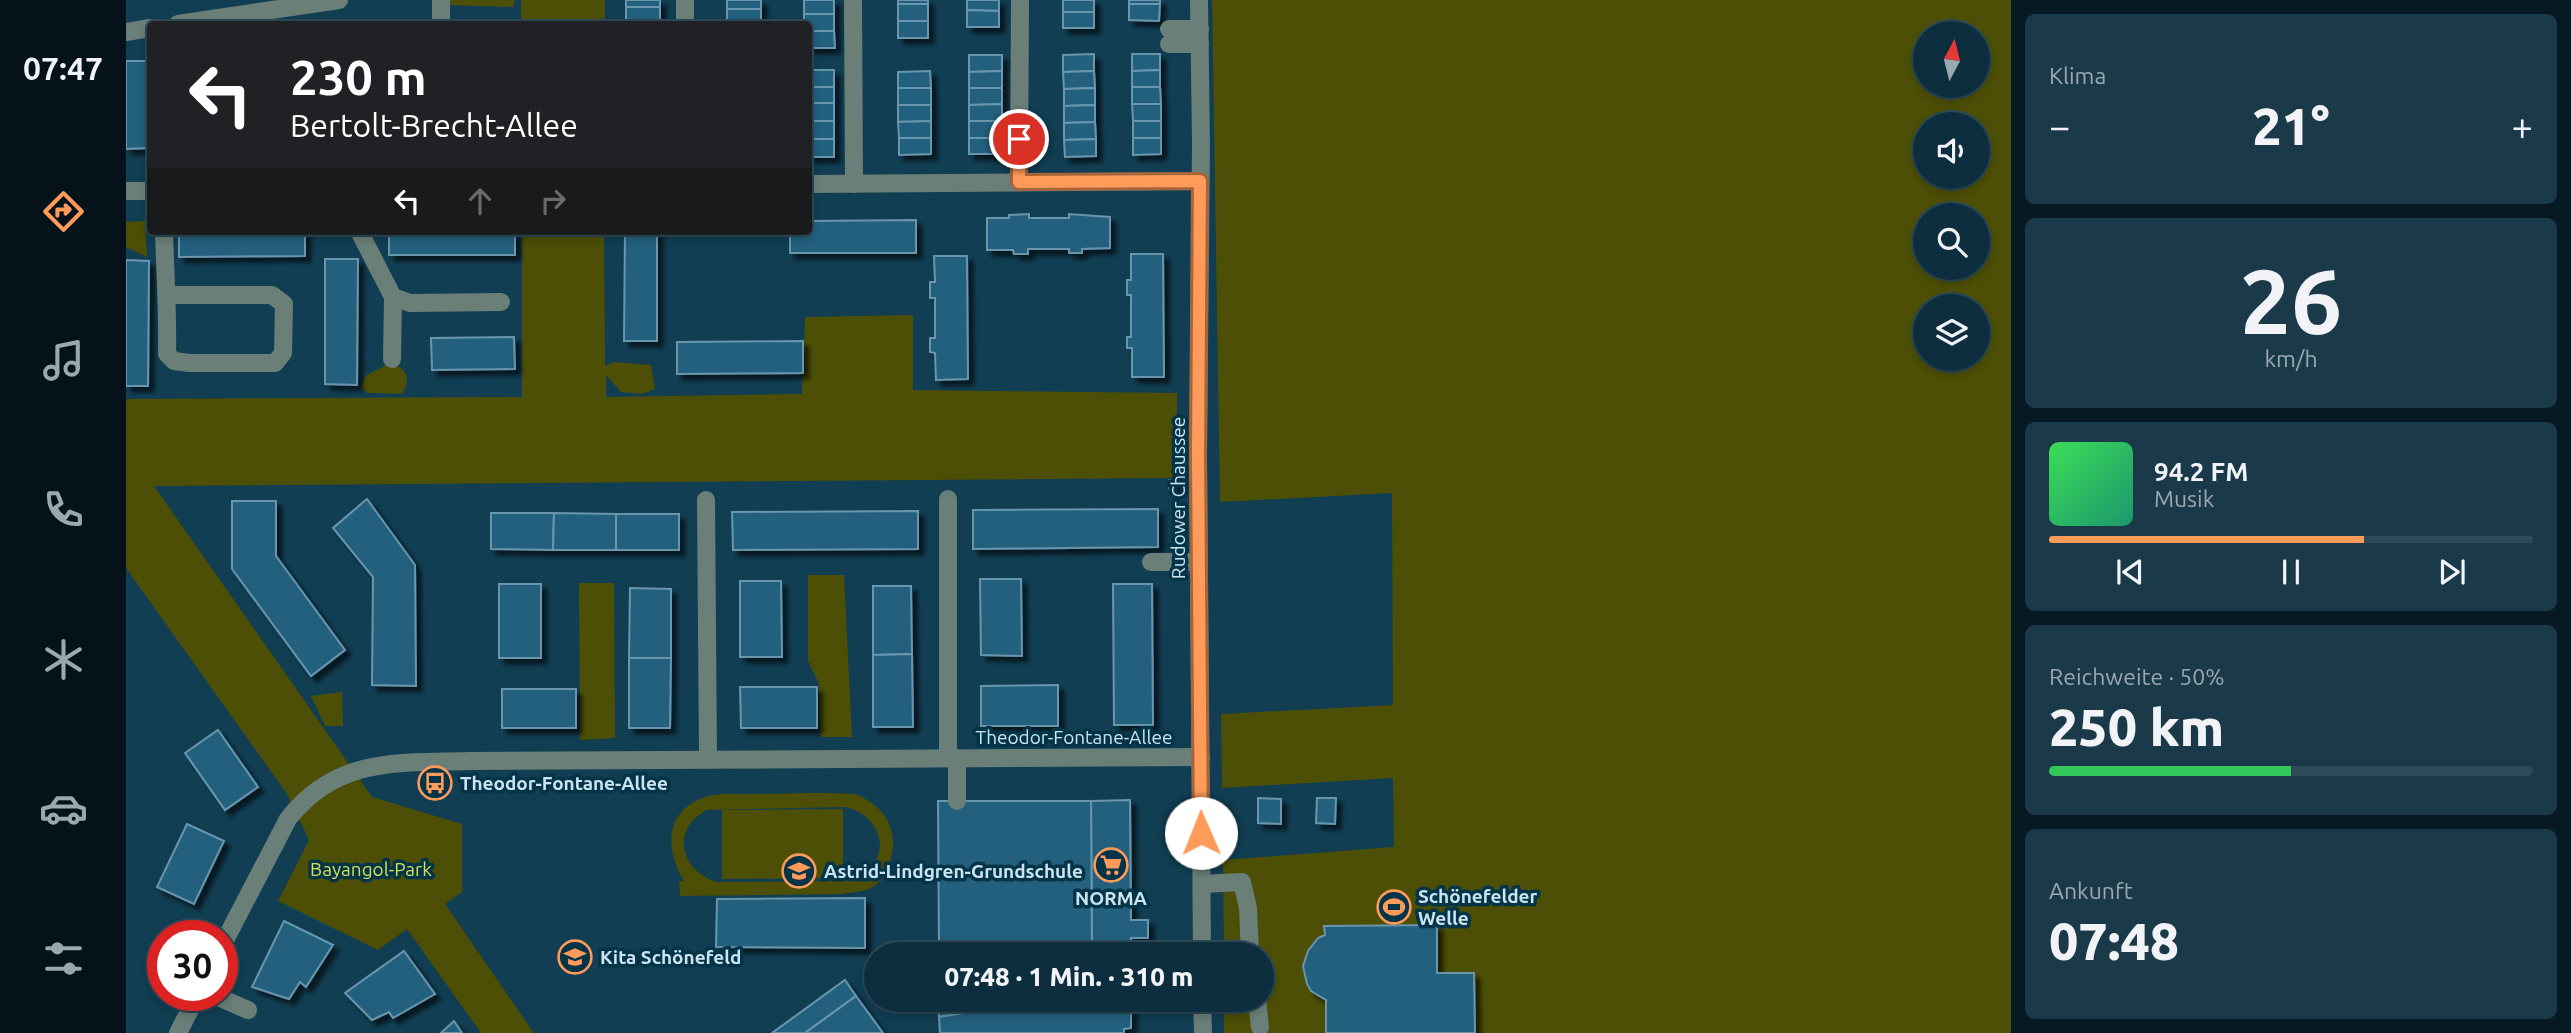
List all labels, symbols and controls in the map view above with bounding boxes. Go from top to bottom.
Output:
north arrow [1913,21,1990,98]
map controls [1913,21,1990,371]
icon: left [175,49,266,140]
text: 230 m [290,49,427,104]
text: 07:47 [23,50,103,86]
text: Klima [2049,63,2106,88]
text: 21° [2252,97,2330,155]
text: − [2049,105,2070,147]
text: + [2512,105,2533,147]
text: Bertolt-Brecht-Allee [290,107,578,143]
pin [989,109,1049,169]
button: sound [1913,112,1990,189]
icon: arrive [1000,120,1038,158]
icon: left [388,182,426,220]
icon: ahead [461,182,499,220]
icon: right [534,182,572,220]
icon: directions [39,187,88,236]
button: search [1913,203,1990,280]
text: 26 [2240,249,2342,351]
button: layers [1913,294,1990,371]
icon: music [39,336,88,385]
text: km/h [2264,346,2318,371]
street label: Rudower Chaussee [1167,417,1189,579]
text: 94.2 FM [2154,457,2248,486]
icon: phone [39,485,88,534]
text: Musik [2154,486,2214,511]
icon: previous [2111,553,2149,591]
icon: pause [2272,553,2310,591]
icon: next [2433,553,2471,591]
icon: climate [39,635,88,684]
text: Reichweite · 50% [2049,664,2225,689]
text: 250 km [2049,698,2224,756]
street label: Theodor-Fontane-Allee [976,726,1172,748]
bus stop icon: Theodor-Fontane-Allee [416,764,454,802]
place label: Theodor-Fontane-Allee [460,772,668,794]
icon: car [39,784,88,833]
position arrow [1164,796,1238,870]
supermarket icon: NORMA [1092,846,1130,884]
school or university icon: Astrid-Lindgren-Grundschule [780,852,818,890]
park label: Bayangol-Park [310,858,432,880]
place label: Astrid-Lindgren-Grundschule [824,860,1083,882]
text: Ankunft [2049,878,2133,903]
place label: Schönefelder Welle [1418,885,1537,929]
place label: NORMA [1075,887,1148,909]
sports icon: Schönefelder Welle [1375,888,1413,926]
text: 07:48 [2049,912,2179,970]
speed limit sign: 30 [147,920,238,1011]
icon: filters [39,934,88,983]
school or university icon: Kita Schönefeld [556,938,594,976]
place label: Kita Schönefeld [600,946,741,968]
text: 07:48 · 1 Min. · 310 m [945,962,1193,991]

